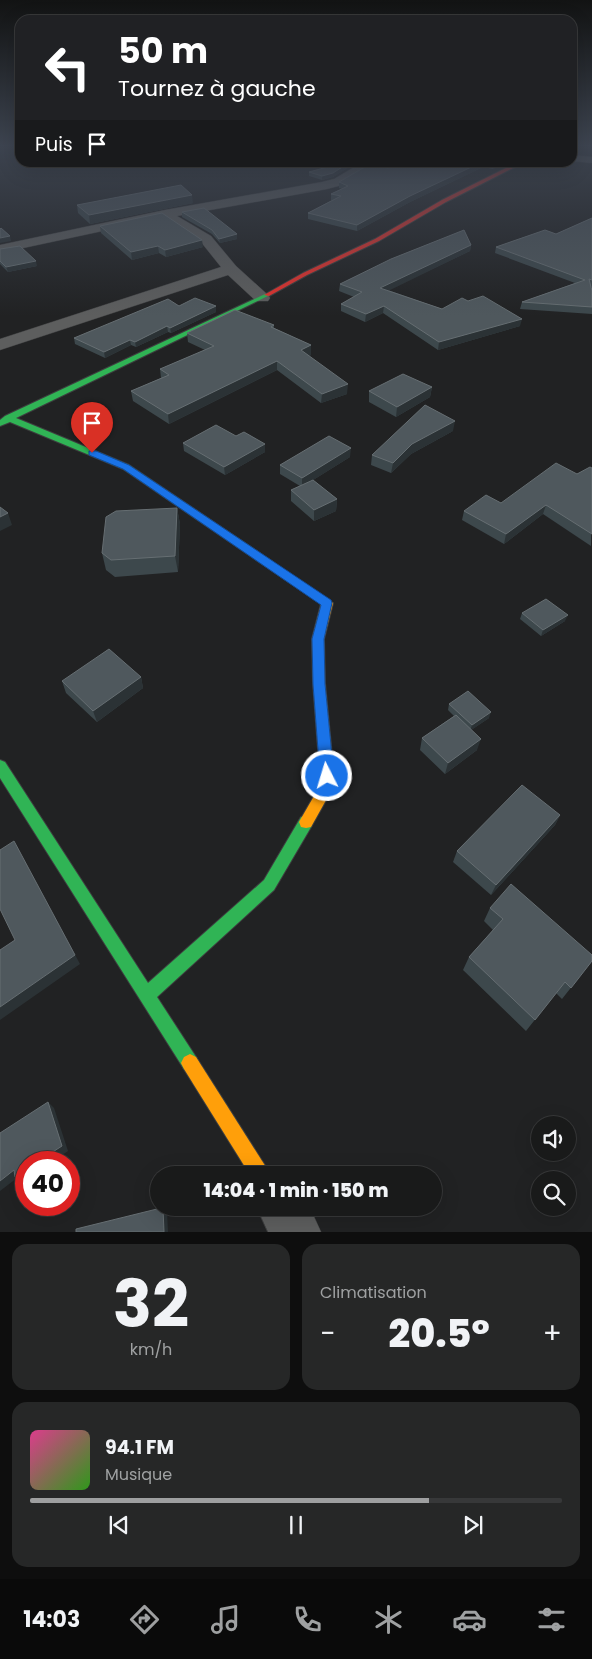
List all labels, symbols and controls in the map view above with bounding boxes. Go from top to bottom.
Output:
text: 50 m [118,26,208,75]
icon: left [35,35,100,100]
text: Tournez à gauche [118,73,316,104]
icon: arrive [83,130,111,158]
text: Puis [35,131,73,158]
pin [71,402,113,453]
icon: arrive [78,409,106,437]
position arrow [300,749,352,801]
map controls [531,1116,576,1216]
button: sound [531,1116,576,1161]
speed limit sign: 40 [15,1151,80,1216]
button: search [531,1171,576,1216]
text: 14:04 · 1 min · 150 m [204,1177,389,1204]
text: 32 [113,1259,189,1350]
text: Climatisation [320,1281,427,1304]
text: 20.5° [389,1307,490,1360]
text: − [320,1314,335,1353]
text: + [543,1314,562,1353]
text: km/h [130,1338,172,1361]
text: 94.1 FM [105,1434,174,1461]
text: Musique [105,1463,172,1486]
icon: previous [105,1511,133,1539]
icon: pause [282,1511,310,1539]
icon: next [459,1511,487,1539]
icon: directions [127,1602,162,1637]
icon: music [208,1602,243,1637]
icon: phone [290,1602,325,1637]
icon: climate [371,1602,406,1637]
icon: car [452,1602,487,1637]
icon: filters [534,1602,569,1637]
text: 14:03 [23,1604,80,1635]

